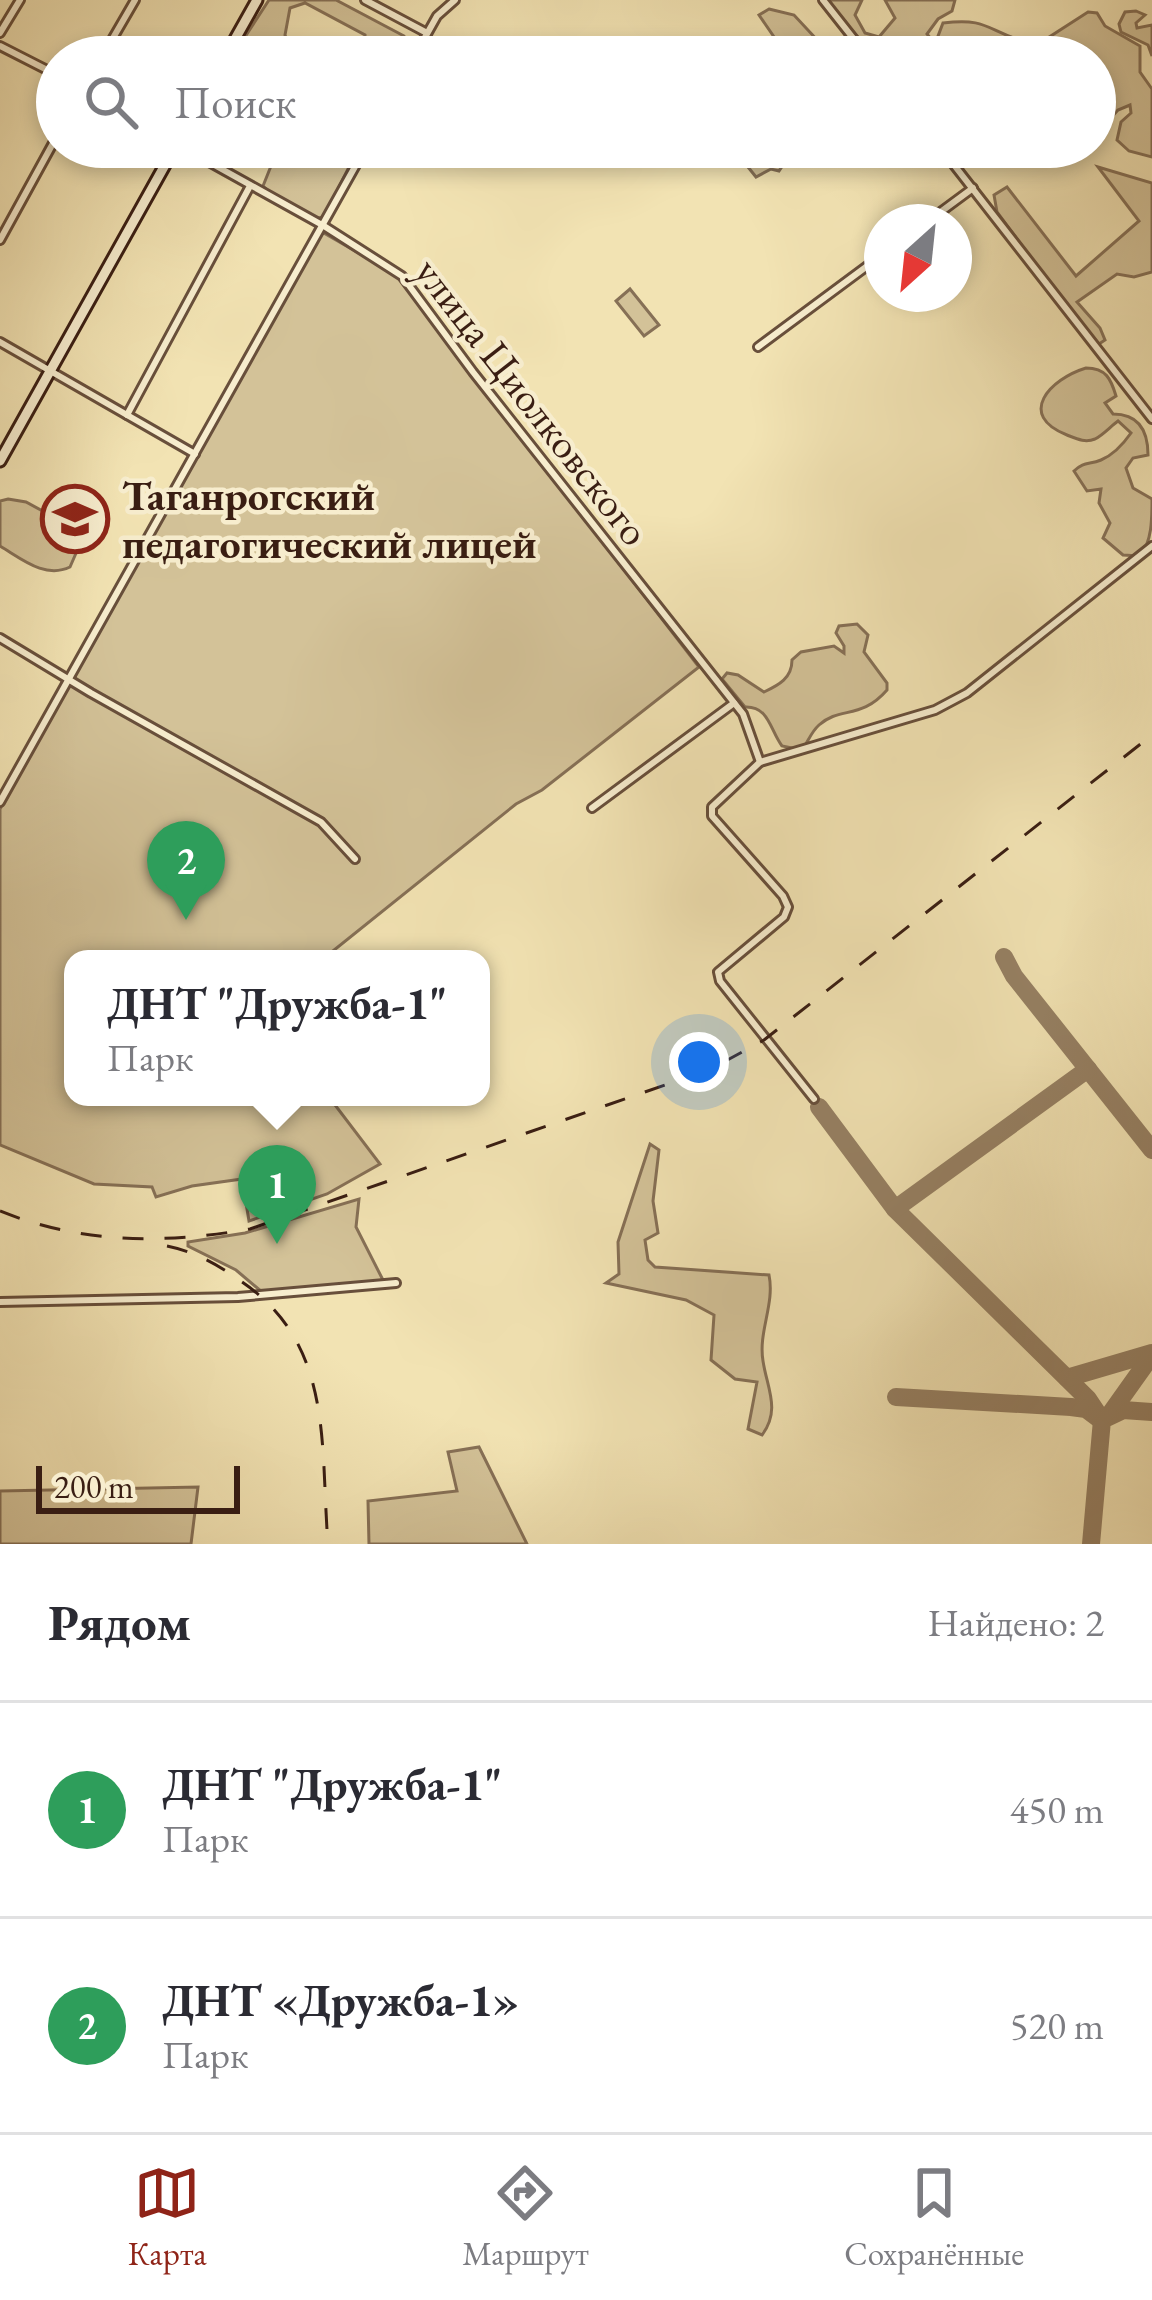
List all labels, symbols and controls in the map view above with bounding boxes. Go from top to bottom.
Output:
search box [36,36,1116,168]
icon: search [78,69,144,135]
text: Поиск [174,73,296,131]
north arrow [864,204,972,312]
street label: улица Циолковского [403,246,662,557]
place label: Таганрогский педагогический лицей [122,468,537,571]
school or university icon: Таганрогский педагогический лицей [40,484,110,554]
pin: 2 [147,821,225,920]
popup [64,950,490,1106]
text: ДНТ "Дружба-1" [107,974,447,1032]
text: Парк [107,1032,194,1083]
your location [669,1032,729,1092]
pin: 1 [238,1145,316,1244]
scale bar [36,1460,240,1513]
text: 200 m [54,1465,134,1508]
text: Рядом [48,1589,191,1655]
text: Найдено: 2 [927,1597,1104,1648]
text: ДНТ "Дружба-1" [162,1755,502,1813]
text: 1 [77,1784,97,1835]
text: 450 m [1010,1784,1104,1835]
text: Парк [162,1813,249,1864]
text: ДНТ «Дружба-1» [162,1971,519,2029]
text: 2 [77,2000,97,2051]
text: 520 m [1010,2000,1104,2051]
text: Парк [162,2029,249,2080]
tab: Карта [128,2160,207,2275]
tab: Маршрут [462,2160,589,2275]
tab: Сохранённые [844,2160,1024,2275]

